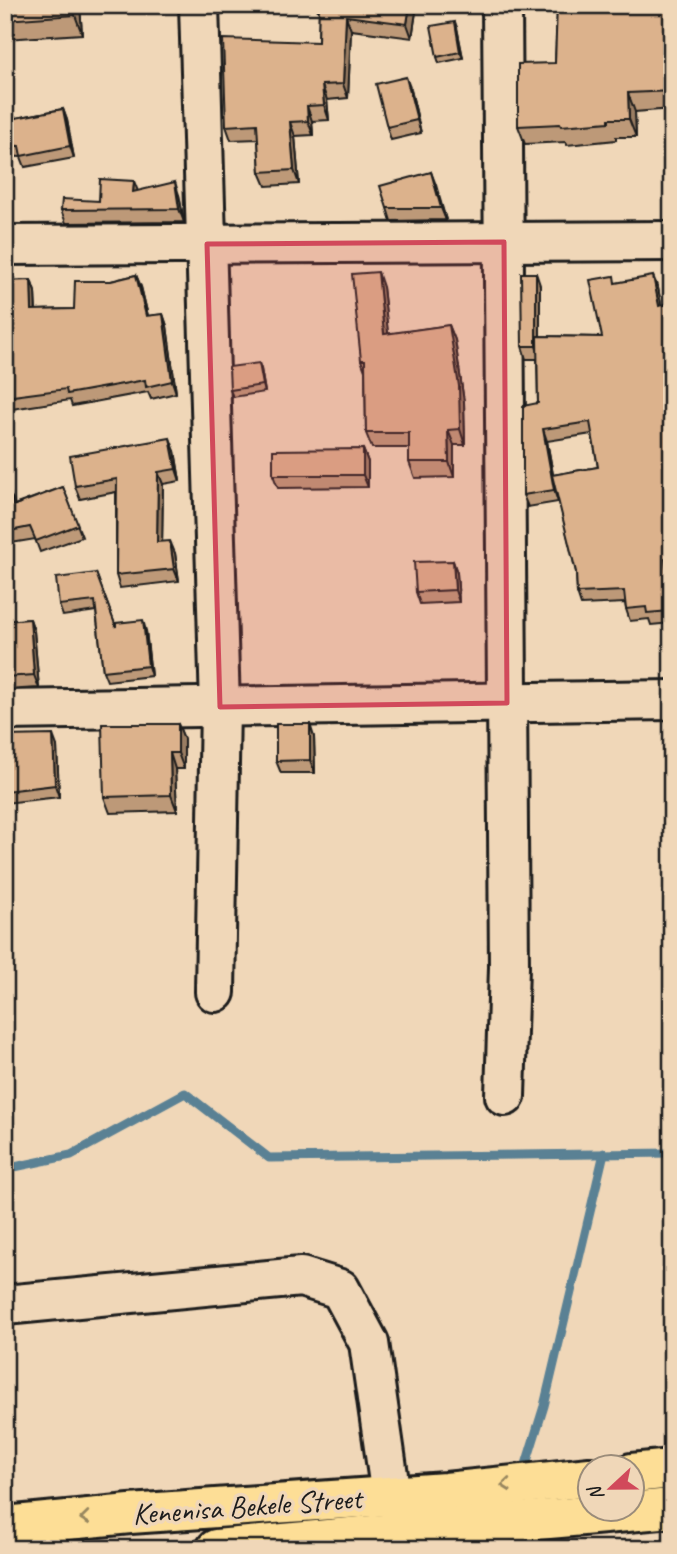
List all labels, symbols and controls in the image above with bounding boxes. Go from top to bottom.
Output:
north arrow [576,1452,646,1522]
one-way arrow [500,1478,512,1493]
street label: Kenenisa Bekele Street [131,1479,366,1533]
text: N [582,1481,609,1504]
one-way arrow [79,1511,91,1526]

